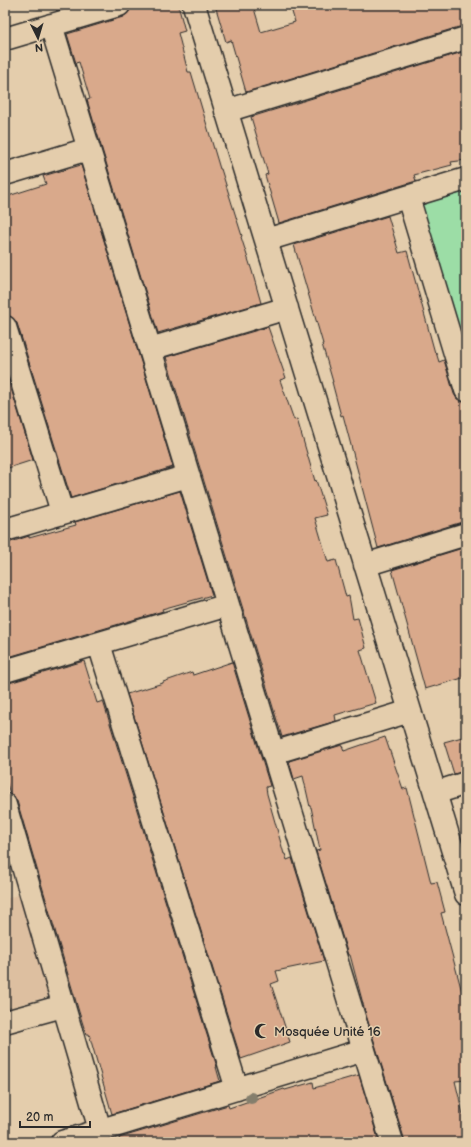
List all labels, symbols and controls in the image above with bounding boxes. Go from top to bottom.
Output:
north arrow [18,18,58,58]
text: N [34,41,44,54]
mosque icon: Mosquée Unité 16 [253,1022,271,1040]
place label: Mosquée Unité 16 [274,1024,381,1040]
scale bar [20,1103,90,1129]
text: 20 m [26,1110,53,1125]

